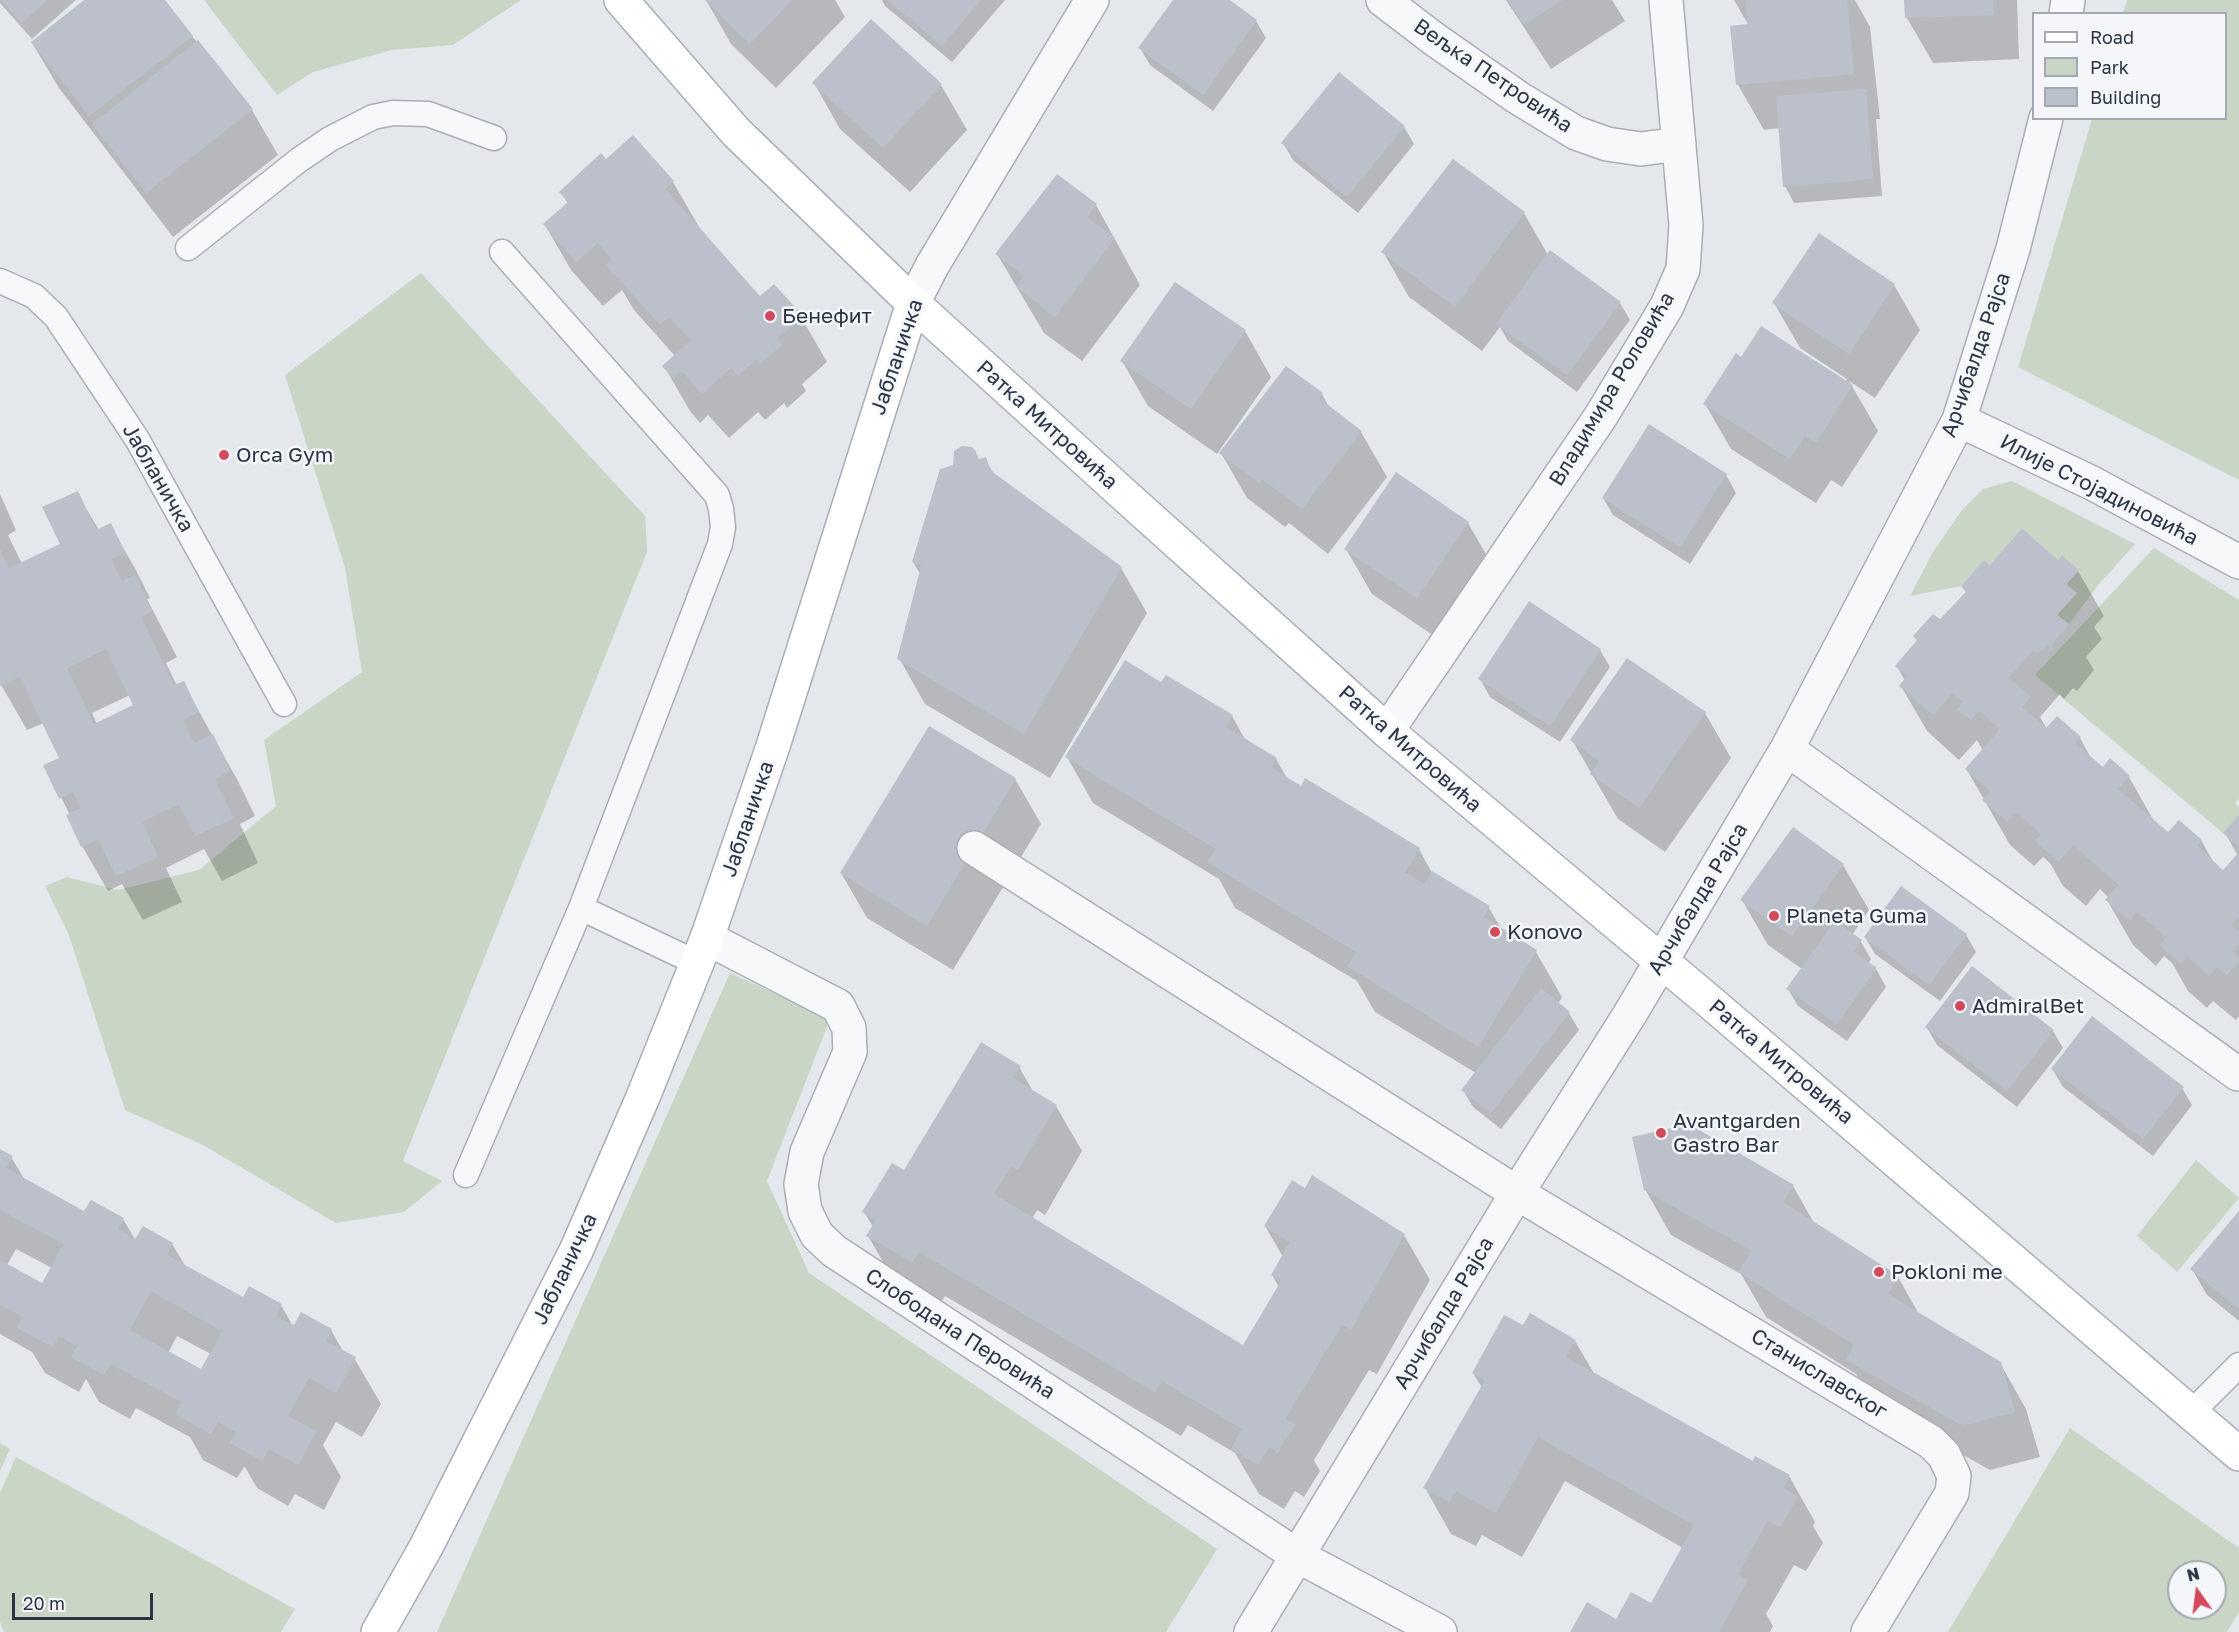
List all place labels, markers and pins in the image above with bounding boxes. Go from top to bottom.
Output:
place label: Бенефит [782,303,872,329]
marker: Бенефит [763,309,777,323]
place label: Orca Gym [236,442,333,468]
marker: Orca Gym [217,448,231,462]
place label: Planeta Guma [1786,903,1927,929]
marker: Planeta Guma [1767,909,1781,923]
place label: Konovo [1507,919,1583,945]
marker: Konovo [1488,925,1502,939]
place label: AdmiralBet [1972,993,2084,1019]
marker: AdmiralBet [1953,999,1967,1013]
place label: Avantgarden Gastro Bar [1673,1108,1801,1158]
marker: Avantgarden Gastro Bar [1654,1126,1668,1140]
place label: Pokloni me [1891,1259,2003,1285]
marker: Pokloni me [1872,1265,1886,1279]

